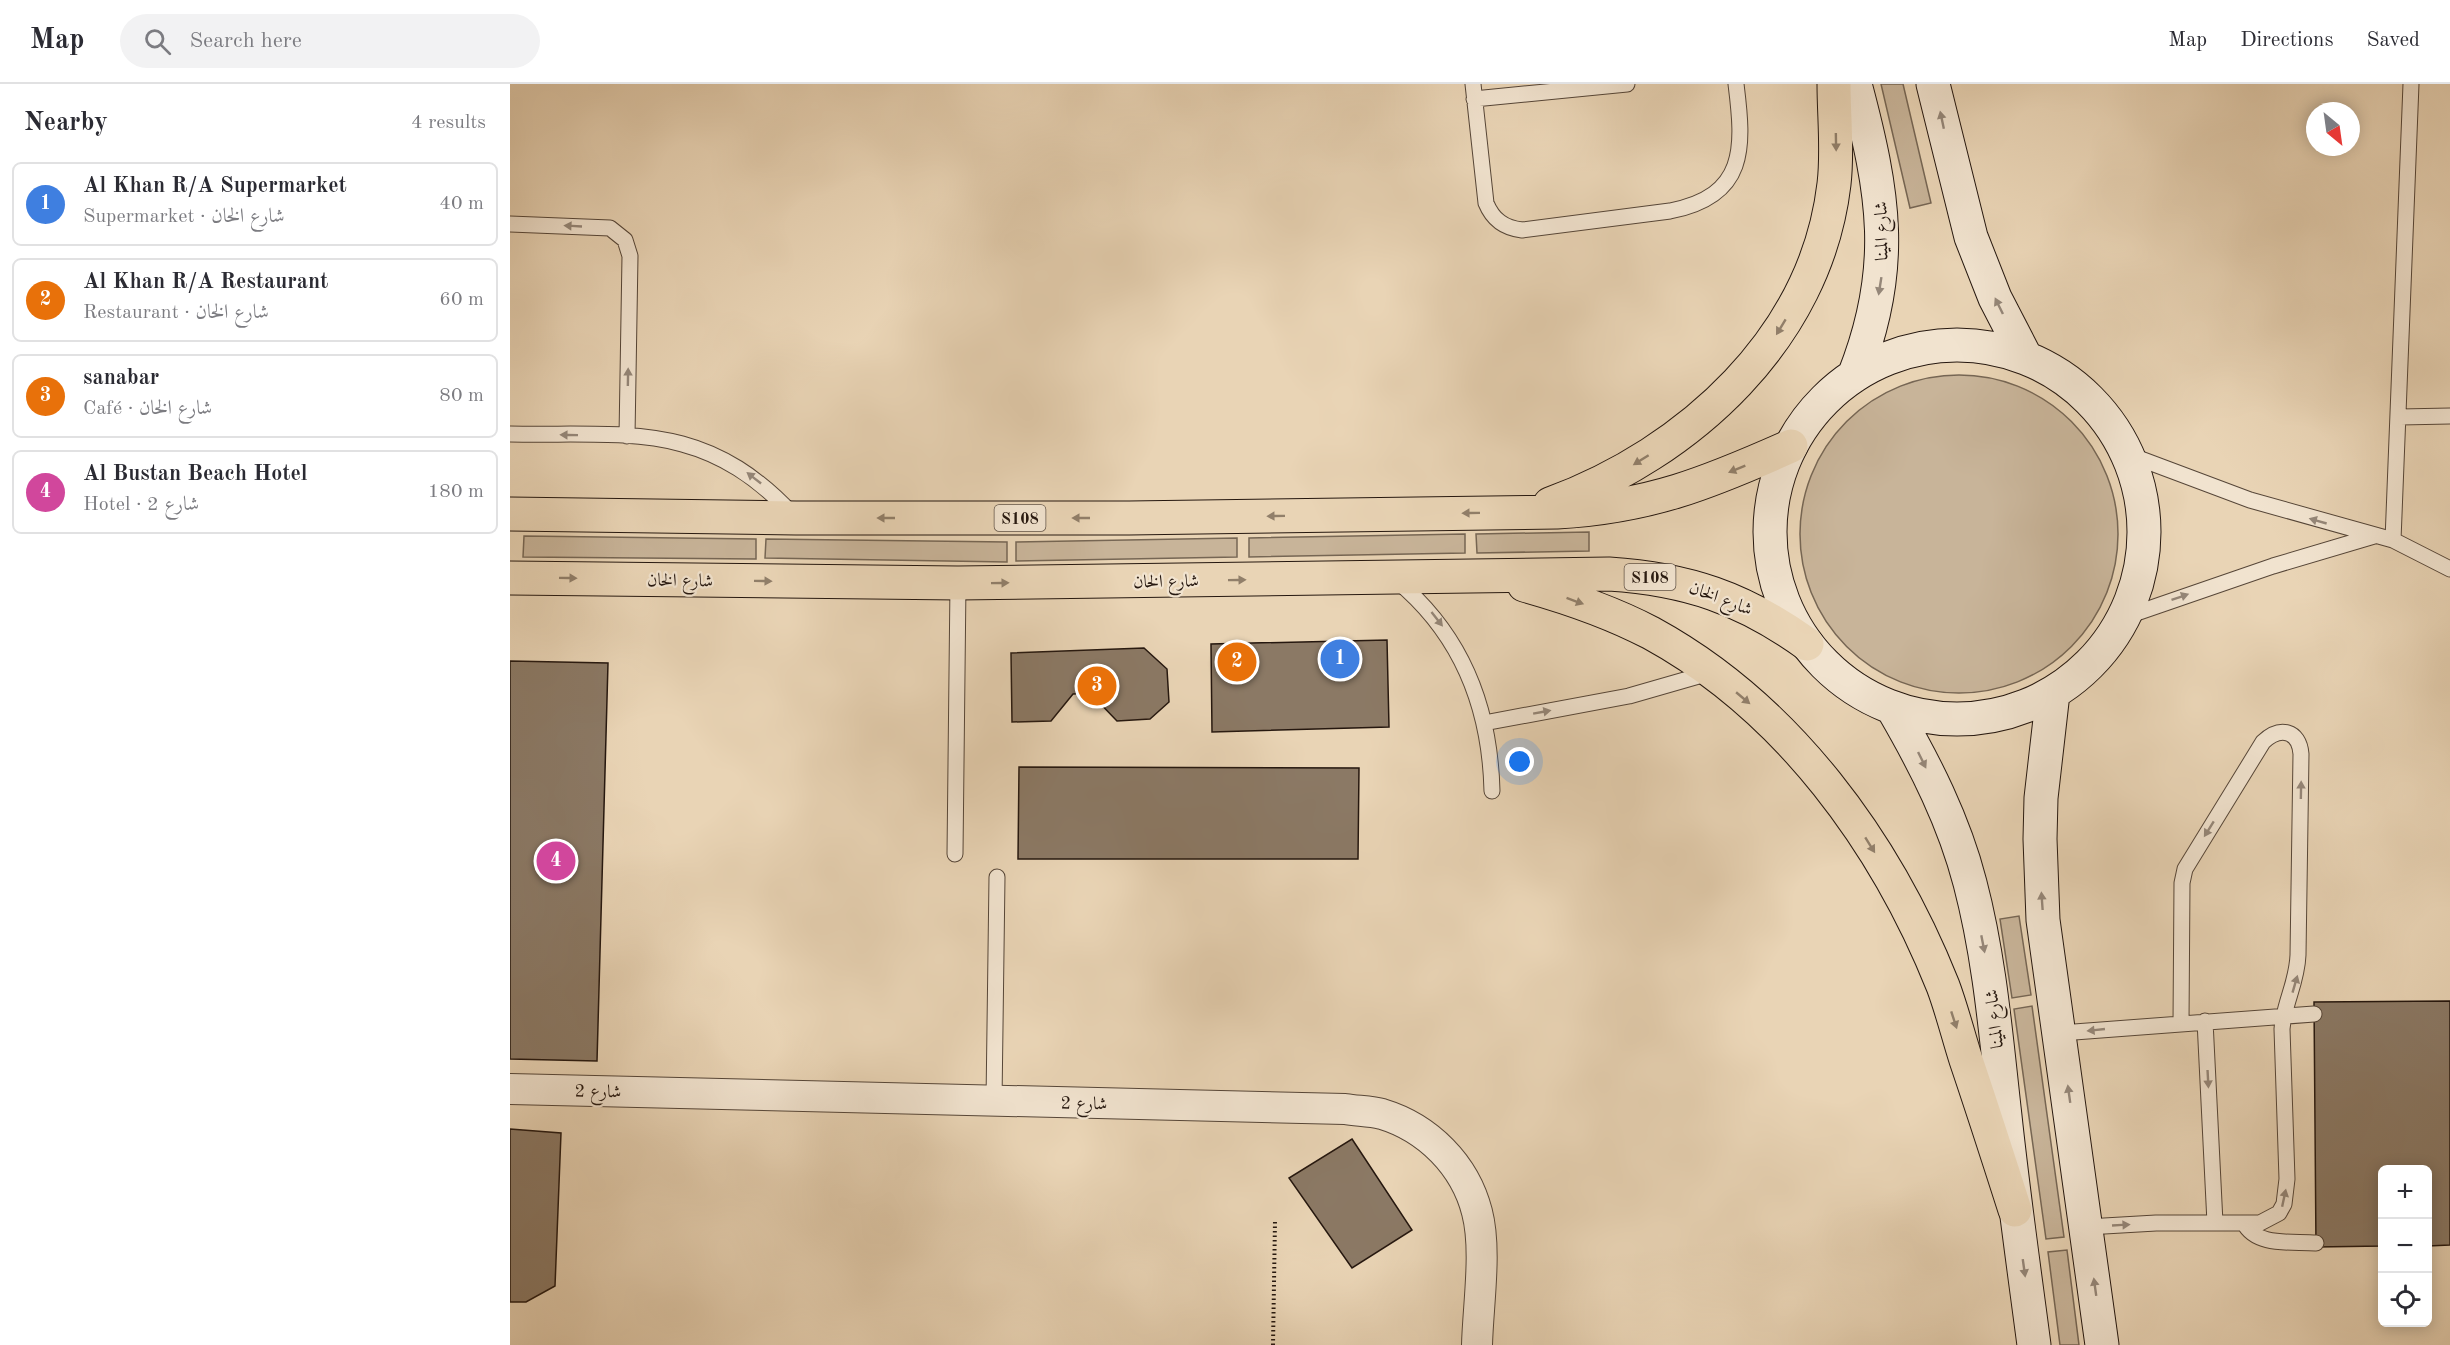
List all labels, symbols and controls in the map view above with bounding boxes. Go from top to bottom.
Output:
search box [120,14,540,68]
icon: search [141,25,174,58]
text: Map [30,27,84,55]
text: Search here [189,30,302,52]
text: Map [2168,30,2207,51]
text: Directions [2240,30,2334,51]
text: Saved [2367,30,2420,51]
north arrow [2306,102,2360,156]
text: Nearby [24,110,108,136]
one-way arrow [1936,111,1946,130]
text: 4 results [411,113,486,133]
one-way arrow [1831,133,1841,152]
text: Al Khan R/A Supermarket [83,175,347,197]
text: 1 [40,194,51,214]
text: 40 m [439,194,484,214]
street label: شارع المينا [1872,201,1897,261]
text: Supermarket · شارع الخان [83,207,285,227]
one-way arrow [563,222,582,231]
text: Al Khan R/A Restaurant [83,271,328,293]
one-way arrow [1875,277,1884,296]
text: 2 [40,290,51,310]
text: 60 m [439,290,484,310]
one-way arrow [1994,298,2003,315]
text: Restaurant · شارع الخان [83,303,269,323]
one-way arrow [1776,319,1787,335]
text: sanabar [83,367,159,389]
one-way arrow [623,368,633,387]
text: 3 [40,386,51,406]
text: 80 m [439,386,484,406]
text: Café · شارع الخان [83,399,212,419]
one-way arrow [559,430,578,440]
one-way arrow [1633,455,1649,466]
text: Al Bustan Beach Hotel [83,463,308,485]
one-way arrow [1728,465,1746,475]
one-way arrow [746,472,762,485]
text: 4 [40,482,51,502]
text: 180 m [428,482,484,502]
text: Hotel · شارع 2 [83,495,199,515]
road number: S108 [994,505,1046,531]
one-way arrow [1461,508,1480,518]
one-way arrow [1266,511,1285,521]
one-way arrow [876,513,895,523]
one-way arrow [1071,513,1090,523]
one-way arrow [2308,516,2326,525]
road number: S108 [1624,564,1676,590]
street label: شارع الخان [647,571,713,596]
street label: شارع الخان [1133,572,1199,597]
one-way arrow [559,574,578,583]
one-way arrow [1228,575,1247,585]
one-way arrow [754,576,773,585]
one-way arrow [991,578,1010,587]
street label: شارع الخان [1685,579,1755,624]
one-way arrow [2171,592,2189,602]
one-way arrow [1566,597,1584,606]
one-way arrow [1430,612,1442,627]
pin: 1 [1320,636,1360,682]
pin: 2 [1218,640,1256,684]
pin: 3 [1078,664,1116,708]
one-way arrow [1735,691,1750,704]
one-way arrow [1533,707,1552,716]
your location [1505,747,1534,776]
one-way arrow [1916,751,1926,769]
one-way arrow [2296,780,2305,799]
one-way arrow [2203,821,2214,837]
one-way arrow [1864,837,1875,853]
pin: 4 [536,838,576,884]
one-way arrow [2037,891,2047,910]
one-way arrow [1979,935,1988,954]
one-way arrow [2290,975,2300,993]
street label: شارع المينا [1983,988,2012,1049]
one-way arrow [1949,1011,1959,1029]
one-way arrow [2086,1025,2105,1035]
one-way arrow [2204,1070,2213,1089]
street label: شارع 2 [574,1083,622,1106]
one-way arrow [2064,1084,2074,1103]
street label: شارع 2 [1060,1095,1108,1118]
map controls [2378,1165,2432,1327]
button: + [2378,1165,2432,1219]
one-way arrow [2280,1188,2289,1207]
button: − [2378,1219,2432,1273]
one-way arrow [2112,1220,2131,1229]
one-way arrow [2019,1259,2028,1278]
button: locate [2378,1273,2432,1327]
one-way arrow [2090,1277,2099,1296]

